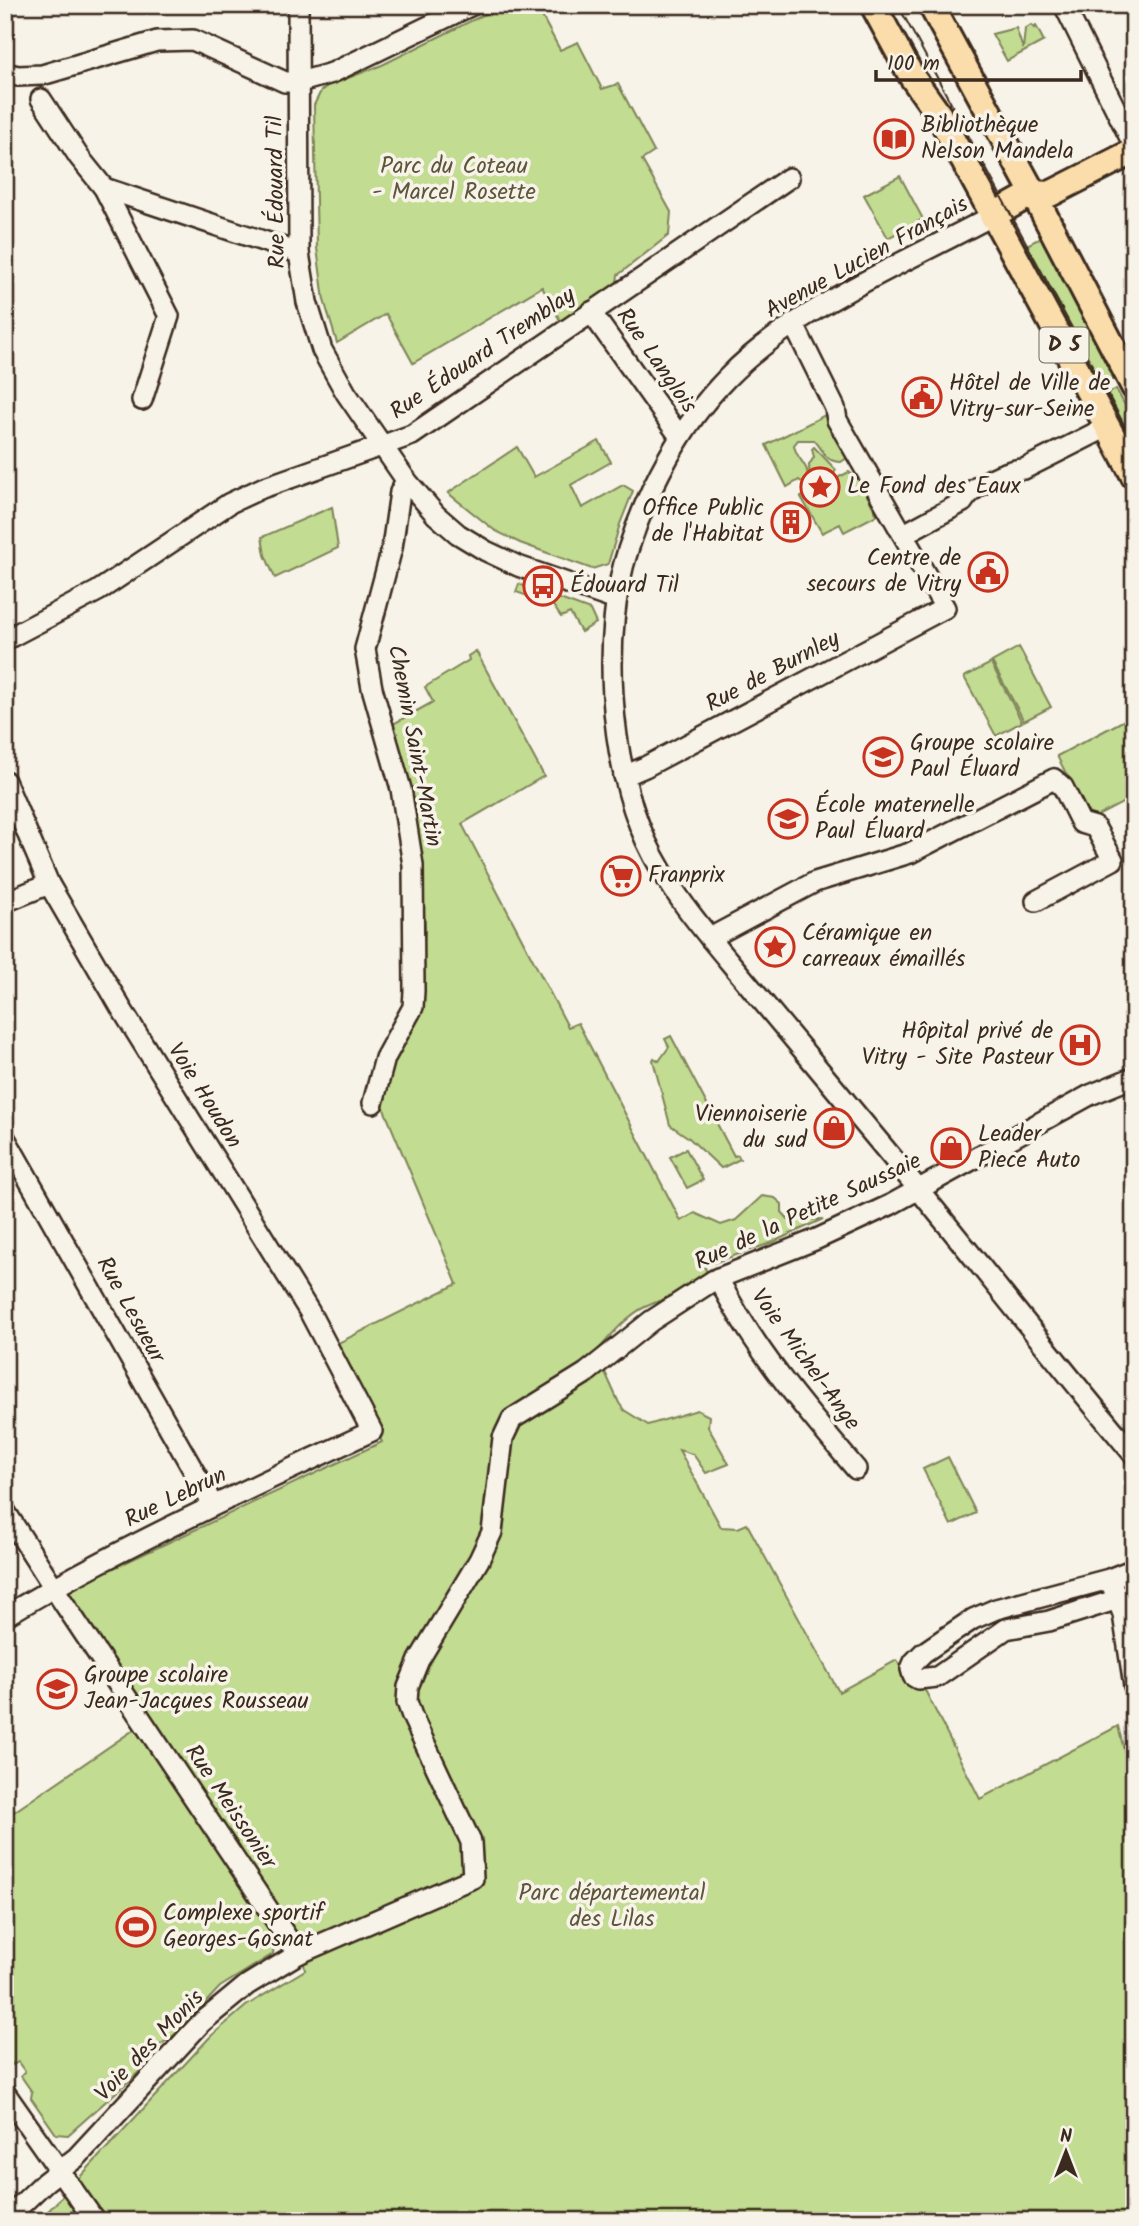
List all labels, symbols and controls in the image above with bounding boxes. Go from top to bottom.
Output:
scale bar [876,38,1081,82]
text: 100 m [887,48,940,81]
place label: Bibliothèque Nelson Mandela [921,108,1074,170]
street label: Rue Édouard Til [258,115,296,269]
library icon: Bibliothèque Nelson Mandela [873,118,915,160]
park label: Parc du Coteau - Marcel Rosette [372,149,536,211]
street label: Avenue Lucien Français [759,187,975,329]
street label: Rue Édouard Tremblay [383,278,583,430]
street label: Rue Langlois [606,301,706,421]
road number: D 5 [1040,328,1088,362]
place label: Hôtel de Ville de Vitry-sur-Seine [949,366,1110,428]
public building icon: Hôtel de Ville de Vitry-sur-Seine [901,376,943,418]
place icon: Le Fond des Eaux [799,466,841,508]
place label: Le Fond des Eaux [847,469,1022,505]
place label: Office Public de l'Habitat [642,491,765,553]
building icon: Office Public de l'Habitat [770,501,812,543]
place label: Centre de secours de Vitry [806,541,961,603]
public building icon: Centre de secours de Vitry [967,551,1009,593]
bus stop icon: Édouard Til [522,565,564,607]
place label: Édouard Til [570,568,679,604]
street label: Rue de Burnley [699,621,847,723]
street label: Chemin Saint-Martin [377,642,451,850]
place label: Groupe scolaire Paul Éluard [910,726,1054,788]
school or university icon: Groupe scolaire Paul Éluard [862,736,904,778]
place label: École maternelle Paul Éluard [815,788,975,850]
school or university icon: École maternelle Paul Éluard [767,798,809,840]
supermarket icon: Franprix [600,855,642,897]
place label: Franprix [648,858,726,894]
place label: Céramique en carreaux émaillés [802,916,965,978]
place icon: Céramique en carreaux émaillés [754,926,796,968]
place label: Hôpital privé de Vitry - Site Pasteur [862,1014,1054,1076]
hospital icon: Hôpital privé de Vitry - Site Pasteur [1059,1024,1101,1066]
street label: Voie Houdon [157,1036,251,1156]
place label: Viennoiserie du sud [695,1097,808,1159]
shop icon: Viennoiserie du sud [813,1107,855,1149]
place label: Leader Piece Auto [978,1117,1081,1179]
shop icon: Leader Piece Auto [930,1127,972,1169]
street label: Rue de la Petite Saussaie [689,1144,927,1280]
street label: Rue Lesueur [86,1250,175,1371]
street label: Voie Michel-Ange [741,1281,869,1439]
street label: Rue Lebrun [119,1458,233,1538]
place label: Groupe scolaire Jean-Jacques Rousseau [84,1658,309,1720]
school or university icon: Groupe scolaire Jean-Jacques Rousseau [36,1668,78,1710]
street label: Rue Meissonier [175,1737,286,1878]
park label: Parc départemental des Lilas [519,1876,706,1938]
place label: Complexe sportif Georges-Gosnat [163,1896,326,1958]
sports icon: Complexe sportif Georges-Gosnat [115,1906,157,1948]
street label: Voie des Monis [87,1981,213,2111]
north arrow [1030,2118,1100,2188]
text: N [1060,2122,1072,2152]

